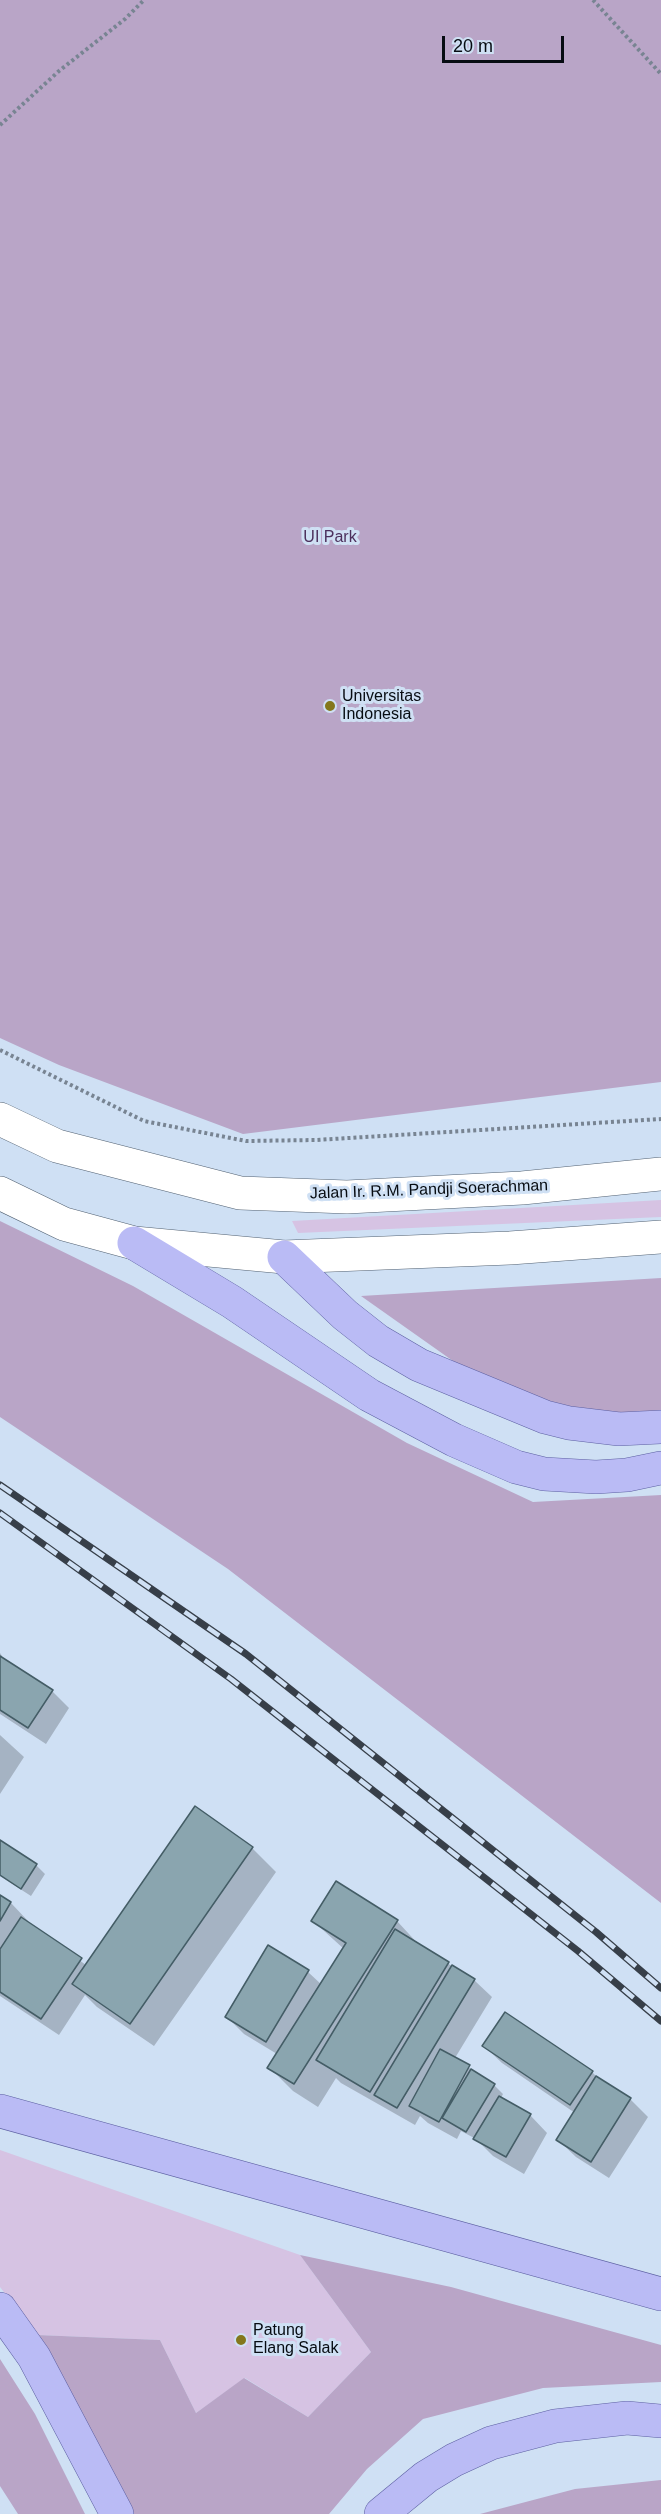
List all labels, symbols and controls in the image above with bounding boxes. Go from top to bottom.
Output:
scale bar [445,24,566,62]
text: 20 m [453,36,493,56]
park label: UI Park [303,528,357,548]
place label: Universitas Indonesia [342,687,421,725]
marker: Universitas Indonesia [323,699,337,713]
street label: Jalan Ir. R.M. Pandji Soerachman [310,1176,548,1204]
place label: Patung Elang Salak [253,2321,338,2359]
marker: Patung Elang Salak [234,2333,248,2347]

